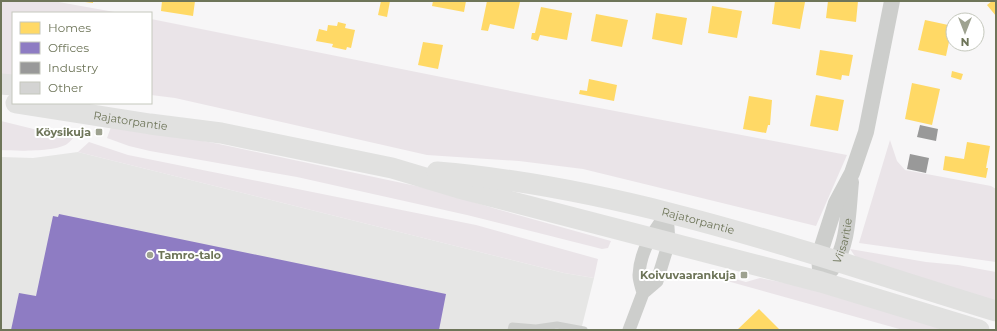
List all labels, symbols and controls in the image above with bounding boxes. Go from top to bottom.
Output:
legend [12,12,152,104]
north arrow [945,12,985,52]
text: Homes [48,20,91,35]
text: N [961,35,969,49]
text: Offices [48,40,89,55]
text: Industry [48,60,98,75]
text: Other [48,80,83,95]
street label: Rajatorpantie [93,108,169,133]
place label: Köysikuja [36,125,91,139]
marker: Köysikuja [94,127,104,137]
street label: Rajatorpantie [660,204,736,237]
street label: Viisaritie [830,217,855,266]
place label: Tamro-talo [158,248,221,262]
marker: Tamro-talo [145,250,155,260]
place label: Koivuvaarankuja [640,268,736,282]
marker: Koivuvaarankuja [739,270,749,280]

